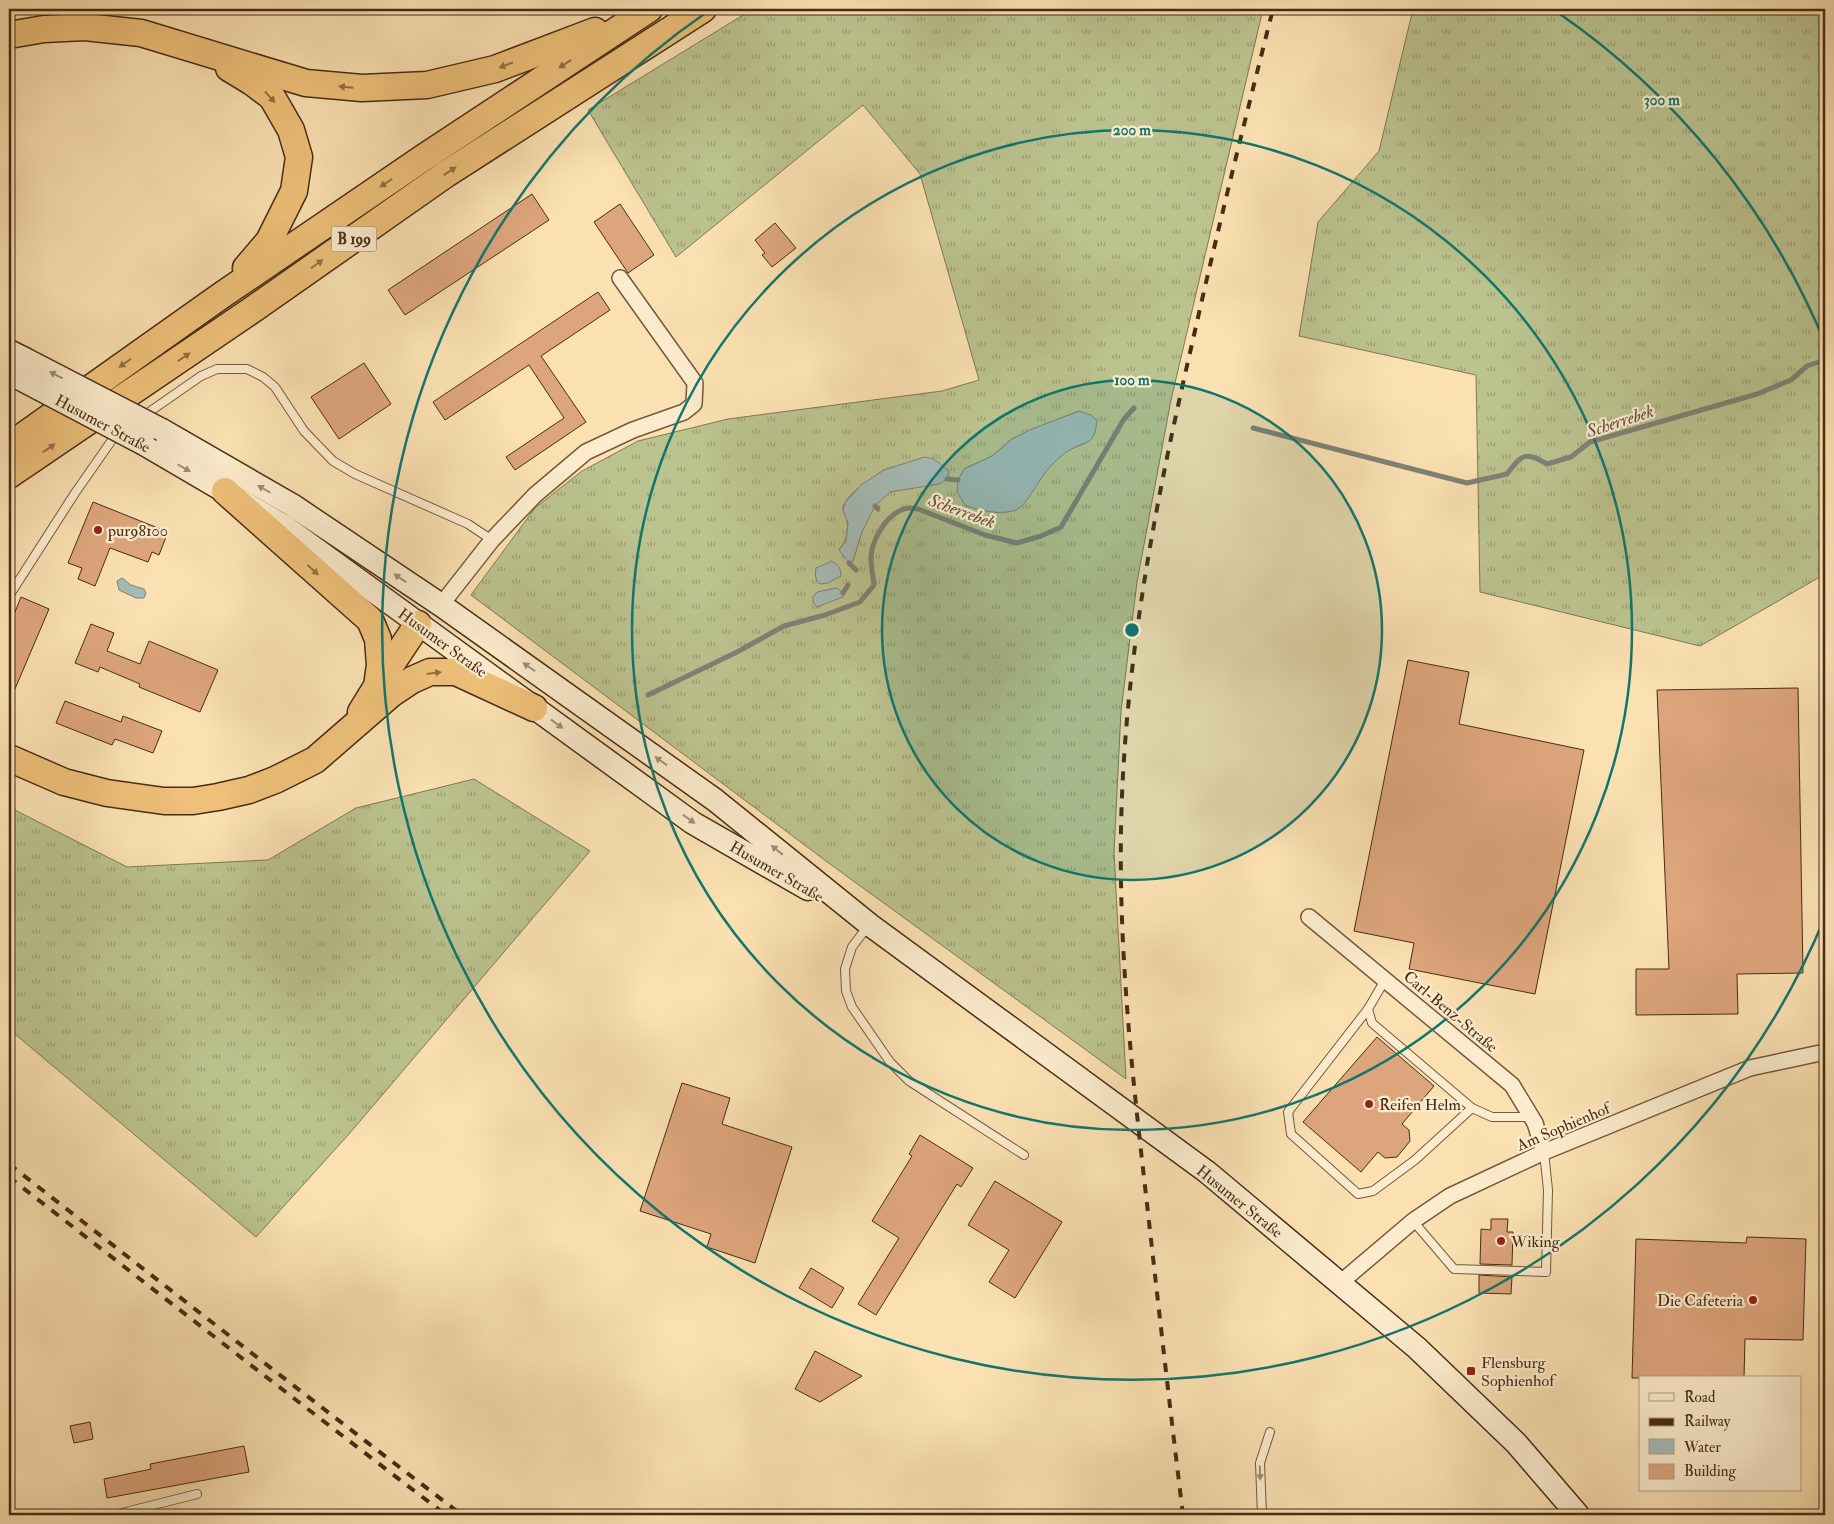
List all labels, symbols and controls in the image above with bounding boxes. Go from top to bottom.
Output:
one-way arrow [558,60,571,69]
one-way arrow [498,61,513,69]
one-way arrow [338,82,354,90]
one-way arrow [264,91,275,104]
text: 300 m [1644,91,1680,110]
text: 200 m [1113,121,1151,140]
one-way arrow [444,166,457,176]
one-way arrow [379,178,392,188]
road number: B 199 [332,226,376,252]
one-way arrow [310,259,324,269]
one-way arrow [177,352,190,361]
one-way arrow [119,358,132,368]
one-way arrow [49,371,64,379]
text: 100 m [1114,371,1150,390]
street label: Husumer Straße [51,390,154,458]
water label: Scherrebek [1583,400,1657,443]
one-way arrow [42,443,56,453]
one-way arrow [178,463,191,472]
one-way arrow [258,485,271,494]
water label: Scherrebek [924,488,998,534]
place label: pur98100 [107,521,168,542]
marker: pur98100 [92,524,104,536]
one-way arrow [307,564,319,576]
one-way arrow [394,573,407,583]
street label: Husumer Straße [394,604,491,682]
centre of rings [1123,621,1141,639]
one-way arrow [522,662,535,672]
one-way arrow [426,669,442,677]
one-way arrow [550,719,564,729]
one-way arrow [654,756,668,766]
one-way arrow [682,814,696,824]
street label: Husumer Straße [726,837,827,907]
one-way arrow [771,845,784,856]
street label: Carl-Benz-Straße [1399,967,1502,1057]
place label: Reifen Helm [1379,1095,1461,1115]
street label: Am Sophienhof [1513,1097,1616,1157]
marker: Reifen Helm [1363,1098,1375,1110]
street label: Husumer Straße [1192,1161,1287,1243]
place label: Wiking [1510,1232,1561,1252]
marker: Wiking [1495,1235,1507,1247]
place label: Die Cafeteria [1657,1291,1743,1311]
marker: Die Cafeteria [1747,1294,1759,1306]
place label: Flensburg Sophienhof [1481,1353,1557,1392]
marker: Flensburg Sophienhof [1465,1365,1477,1377]
legend [1639,1376,1802,1492]
text: Road [1684,1388,1716,1407]
text: Railway [1684,1412,1731,1431]
text: Water [1683,1438,1721,1457]
text: Building [1684,1462,1736,1481]
one-way arrow [1257,1465,1265,1481]

